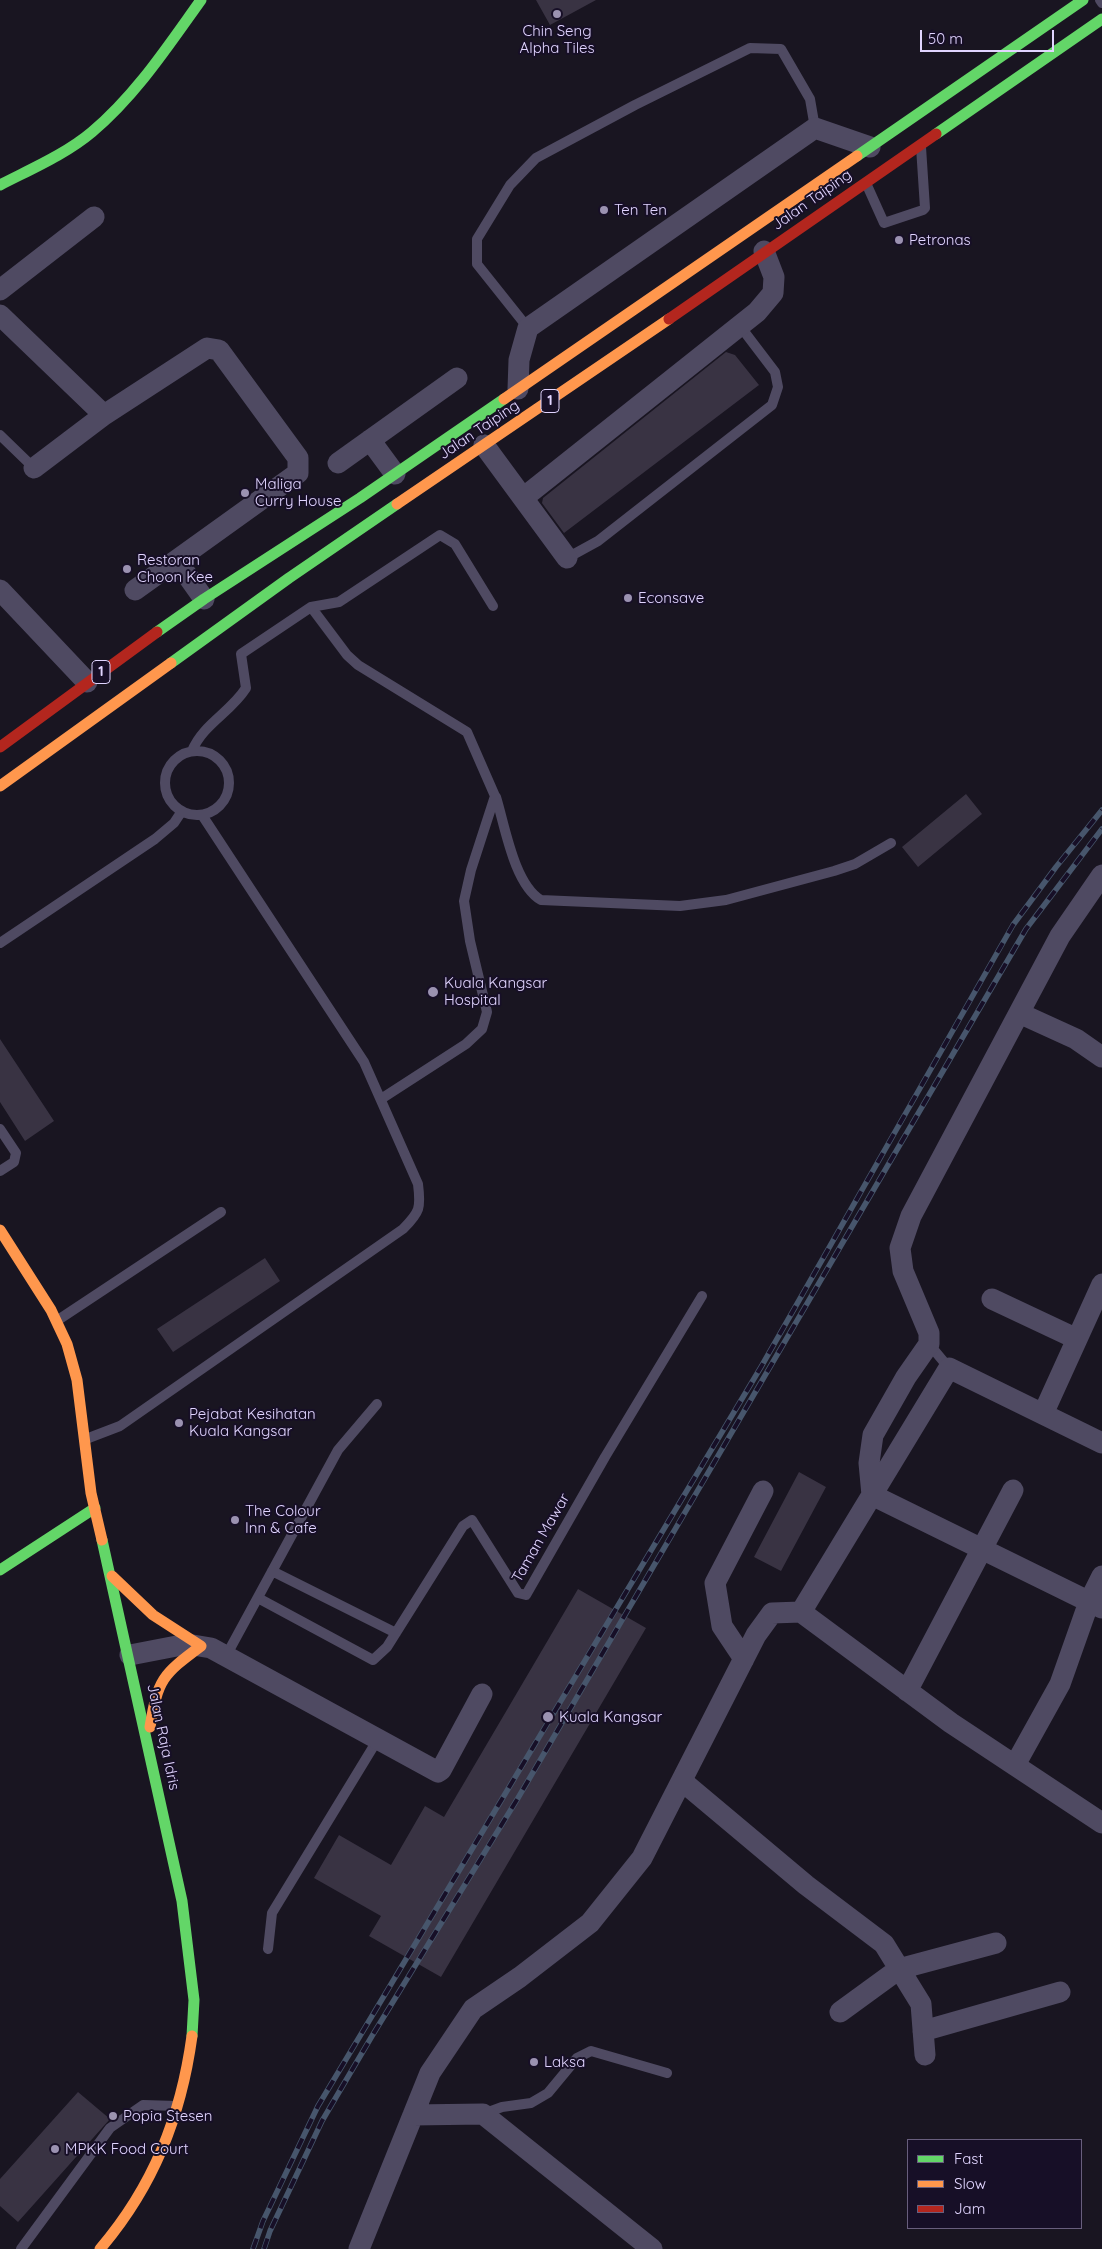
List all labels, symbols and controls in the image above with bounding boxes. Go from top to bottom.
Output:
marker: Chin Seng Alpha Tiles [551,8,563,20]
scale bar [922,20,1056,52]
place label: Chin Seng Alpha Tiles [519,22,595,57]
text: 50 m [928,29,963,48]
street label: Jalan Taiping [769,166,855,234]
place label: Ten Ten [614,201,667,219]
marker: Ten Ten [598,204,610,216]
place label: Petronas [909,231,971,249]
marker: Petronas [893,234,905,246]
road number: 1 [541,390,559,412]
street label: Jalan Taiping [435,396,523,464]
place label: Maliga Curry House [255,475,341,510]
marker: Maliga Curry House [239,487,251,499]
place label: Restoran Choon Kee [137,551,213,586]
marker: Restoran Choon Kee [121,563,133,575]
place label: Econsave [638,589,704,607]
marker: Econsave [622,592,634,604]
road number: 1 [92,660,110,684]
place label: Kuala Kangsar Hospital [444,974,547,1009]
marker: Kuala Kangsar Hospital [426,985,440,999]
place label: Pejabat Kesihatan Kuala Kangsar [189,1405,316,1440]
marker: Pejabat Kesihatan Kuala Kangsar [173,1417,185,1429]
street label: Taman Mawar [508,1490,574,1586]
place label: The Colour Inn & Cafe [245,1502,321,1537]
marker: The Colour Inn & Cafe [229,1514,241,1526]
street label: Jalan Raja Idris [143,1682,183,1792]
place label: Kuala Kangsar [559,1708,662,1726]
marker: Kuala Kangsar [541,1710,555,1724]
place label: Laksa [544,2053,585,2071]
marker: Laksa [528,2056,540,2068]
place label: Popia Stesen [123,2107,212,2125]
marker: Popia Stesen [107,2110,119,2122]
legend [907,2139,1082,2229]
place label: MPKK Food Court [65,2140,189,2158]
marker: MPKK Food Court [49,2143,61,2155]
text: Fast [954,2149,983,2168]
text: Slow [954,2174,986,2193]
text: Jam [954,2199,985,2218]

